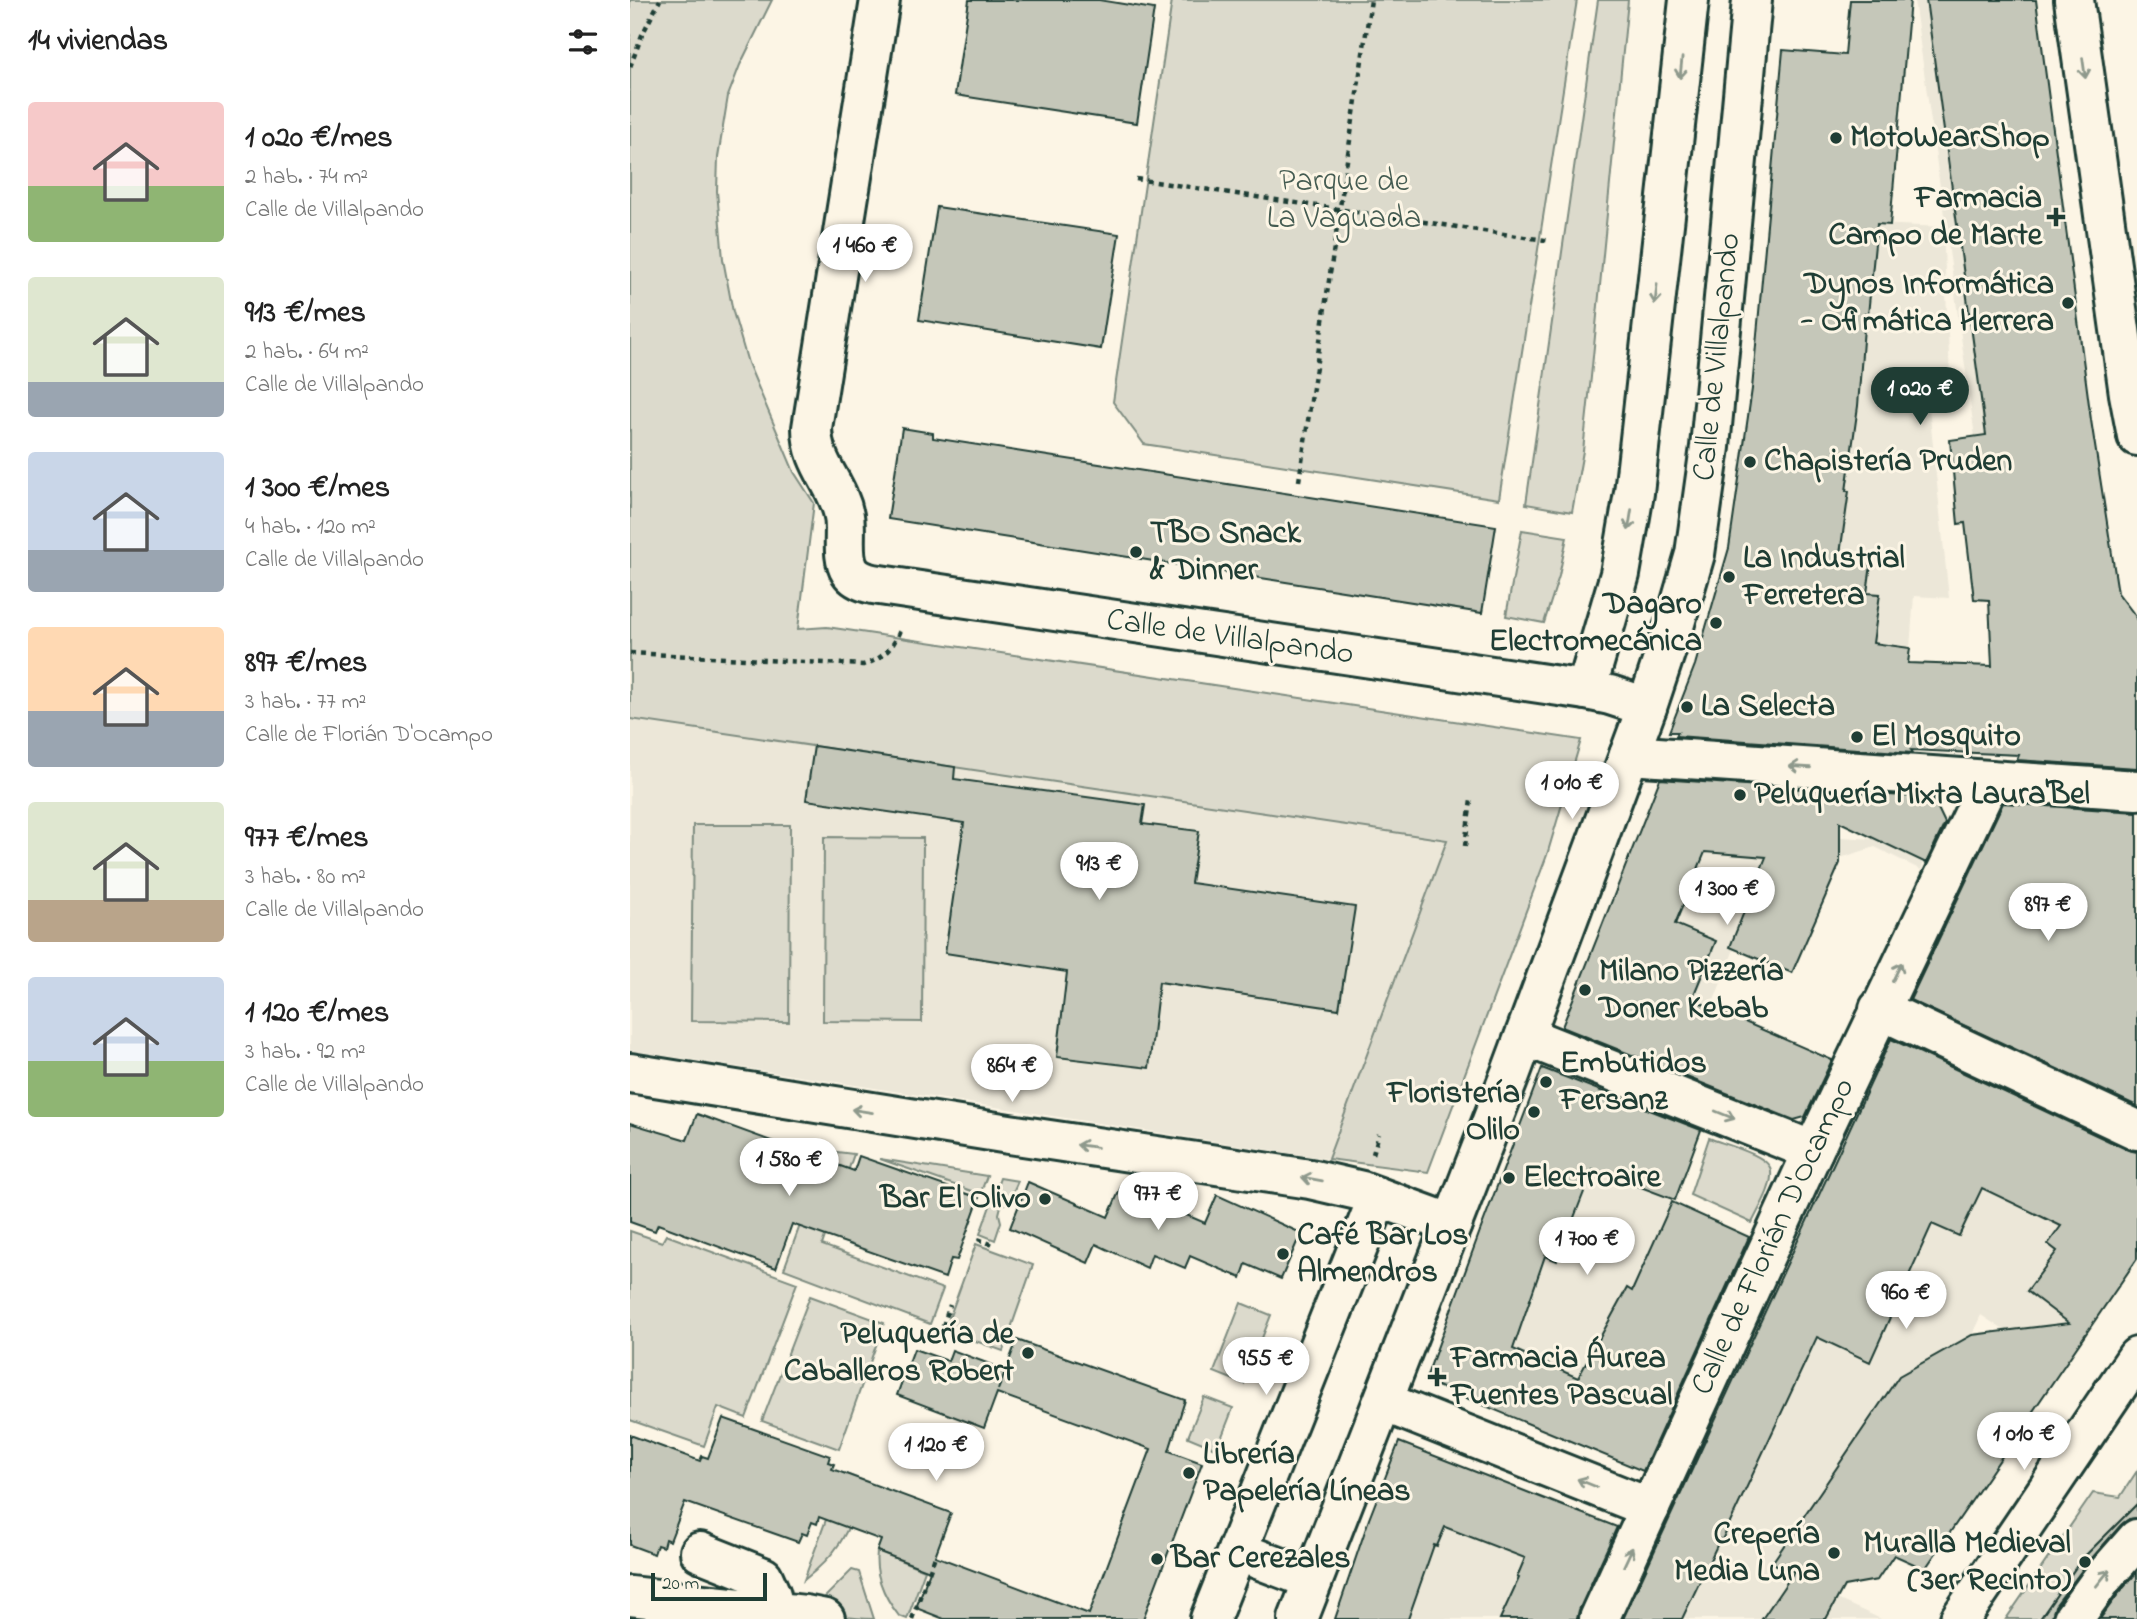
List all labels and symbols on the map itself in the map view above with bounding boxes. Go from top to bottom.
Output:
one-way arrow [1674,56,1687,79]
one-way arrow [2077,56,2090,78]
place label: MotoWearShop [1850,115,2050,162]
marker: MotoWearShop [1828,130,1844,146]
park label: Parque de La Vaguada [1267,159,1421,243]
place label: Farmacia Campo de Marte [1828,176,2044,260]
marker: Farmacia Campo de Marte [2048,209,2064,225]
pin: 1 460 € [800,224,930,284]
street label: Calle de Villalpando [1682,231,1754,483]
place label: Dynos Informática - Ofimática Herrera [1800,262,2054,346]
one-way arrow [1649,282,1662,305]
marker: Dynos Informática - Ofimática Herrera [2060,295,2076,311]
pin: 1 020 € [1855,368,1985,427]
place label: Chapistería Pruden [1764,439,2013,486]
marker: Chapistería Pruden [1742,454,1758,470]
one-way arrow [1623,508,1636,531]
place label: TBO Snack & Dinner [1149,511,1302,595]
place label: La Industrial Ferretera [1741,536,1905,620]
marker: TBO Snack & Dinner [1128,544,1144,560]
marker: La Industrial Ferretera [1721,569,1737,585]
place label: Dagaro Electromecánica [1489,582,1702,666]
street label: Calle de Villalpando [1103,597,1357,679]
marker: Dagaro Electromecánica [1708,615,1724,631]
place label: La Selecta [1701,684,1835,731]
marker: La Selecta [1679,699,1695,715]
place label: El Mosquito [1871,714,2021,761]
marker: El Mosquito [1849,729,1865,745]
one-way arrow [1789,760,1812,773]
pin: 1 010 € [1507,762,1637,821]
place label: Peluquería Mixta Laura'Bel [1754,772,2090,819]
marker: Peluquería Mixta Laura'Bel [1732,787,1748,803]
pin: 913 € [1050,842,1148,902]
pin: 1 300 € [1662,867,1792,927]
pin: 897 € [1999,884,2097,943]
place label: Milano Pizzería Doner Kebab [1597,949,1784,1033]
one-way arrow [1890,962,1904,983]
marker: Milano Pizzería Doner Kebab [1577,982,1593,998]
place label: Embutidos Fersanz [1558,1041,1707,1125]
pin: 864 € [963,1044,1061,1104]
place label: Floristería Olilo [1385,1071,1520,1155]
street label: Calle de Florián D'Ocampo [1680,1071,1868,1403]
marker: Embutidos Fersanz [1538,1074,1554,1090]
one-way arrow [851,1104,874,1117]
marker: Floristería Olilo [1526,1104,1542,1120]
one-way arrow [1713,1110,1735,1123]
pin: 1 580 € [724,1138,854,1198]
one-way arrow [1076,1139,1099,1152]
place label: Electroaire [1523,1155,1663,1202]
marker: Electroaire [1501,1170,1517,1186]
pin: 977 € [1109,1172,1207,1232]
one-way arrow [1301,1172,1324,1186]
place label: Bar El Olivo [878,1176,1031,1223]
marker: Bar El Olivo [1037,1191,1053,1207]
place label: Café Bar Los Almendros [1297,1213,1469,1297]
pin: 1 700 € [1522,1218,1652,1277]
marker: Café Bar Los Almendros [1275,1246,1291,1262]
pin: 960 € [1857,1272,1955,1331]
place label: Peluquería de Caballeros Robert [784,1312,1016,1396]
place label: Farmacia Áurea Fuentes Pascual [1449,1335,1672,1420]
pin: 955 € [1217,1338,1315,1397]
marker: Peluquería de Caballeros Robert [1020,1345,1036,1361]
marker: Farmacia Áurea Fuentes Pascual [1429,1369,1445,1385]
pin: 1 010 € [1959,1412,2089,1472]
pin: 1 120 € [871,1424,1001,1483]
place label: Librería Papelería Líneas [1203,1432,1411,1516]
marker: Librería Papelería Líneas [1181,1465,1197,1481]
one-way arrow [1576,1476,1598,1489]
place label: Crepería Media Luna [1674,1512,1820,1596]
place label: Muralla Medieval (3er Recinto) [1863,1521,2072,1605]
place label: Bar Cerezales [1169,1536,1351,1583]
marker: Crepería Media Luna [1826,1545,1842,1561]
one-way arrow [1621,1547,1635,1568]
marker: Bar Cerezales [1149,1551,1165,1567]
marker: Muralla Medieval (3er Recinto) [2077,1554,2093,1570]
one-way arrow [2096,1569,2111,1587]
scale bar [651,1570,766,1602]

